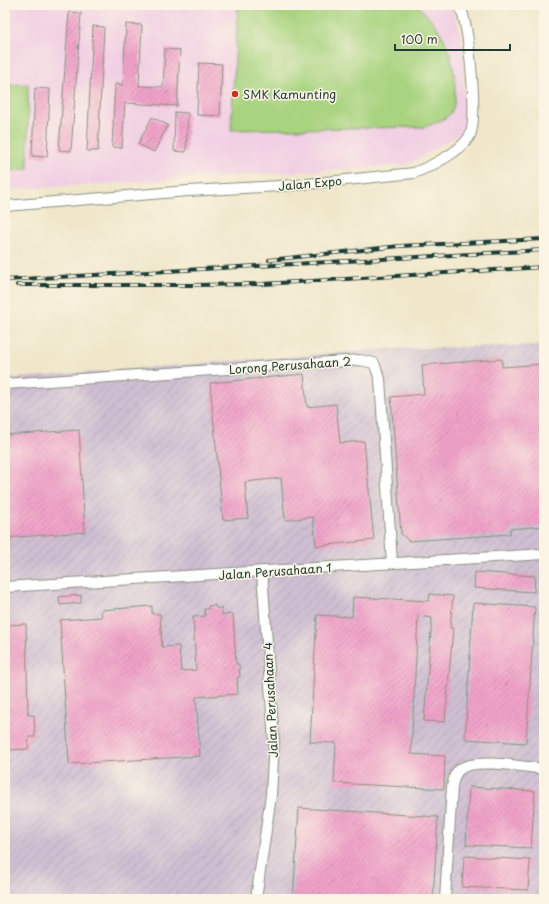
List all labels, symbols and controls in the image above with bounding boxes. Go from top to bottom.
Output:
scale bar [395,26,510,52]
text: 100 m [401,30,438,48]
place label: SMK Kamunting [243,85,336,103]
marker: SMK Kamunting [230,89,240,99]
street label: Jalan Expo [277,171,343,195]
street label: Lorong Perusahaan 2 [228,352,352,378]
street label: Jalan Perusahaan 1 [218,558,332,584]
street label: Jalan Perusahaan 4 [258,642,282,758]

